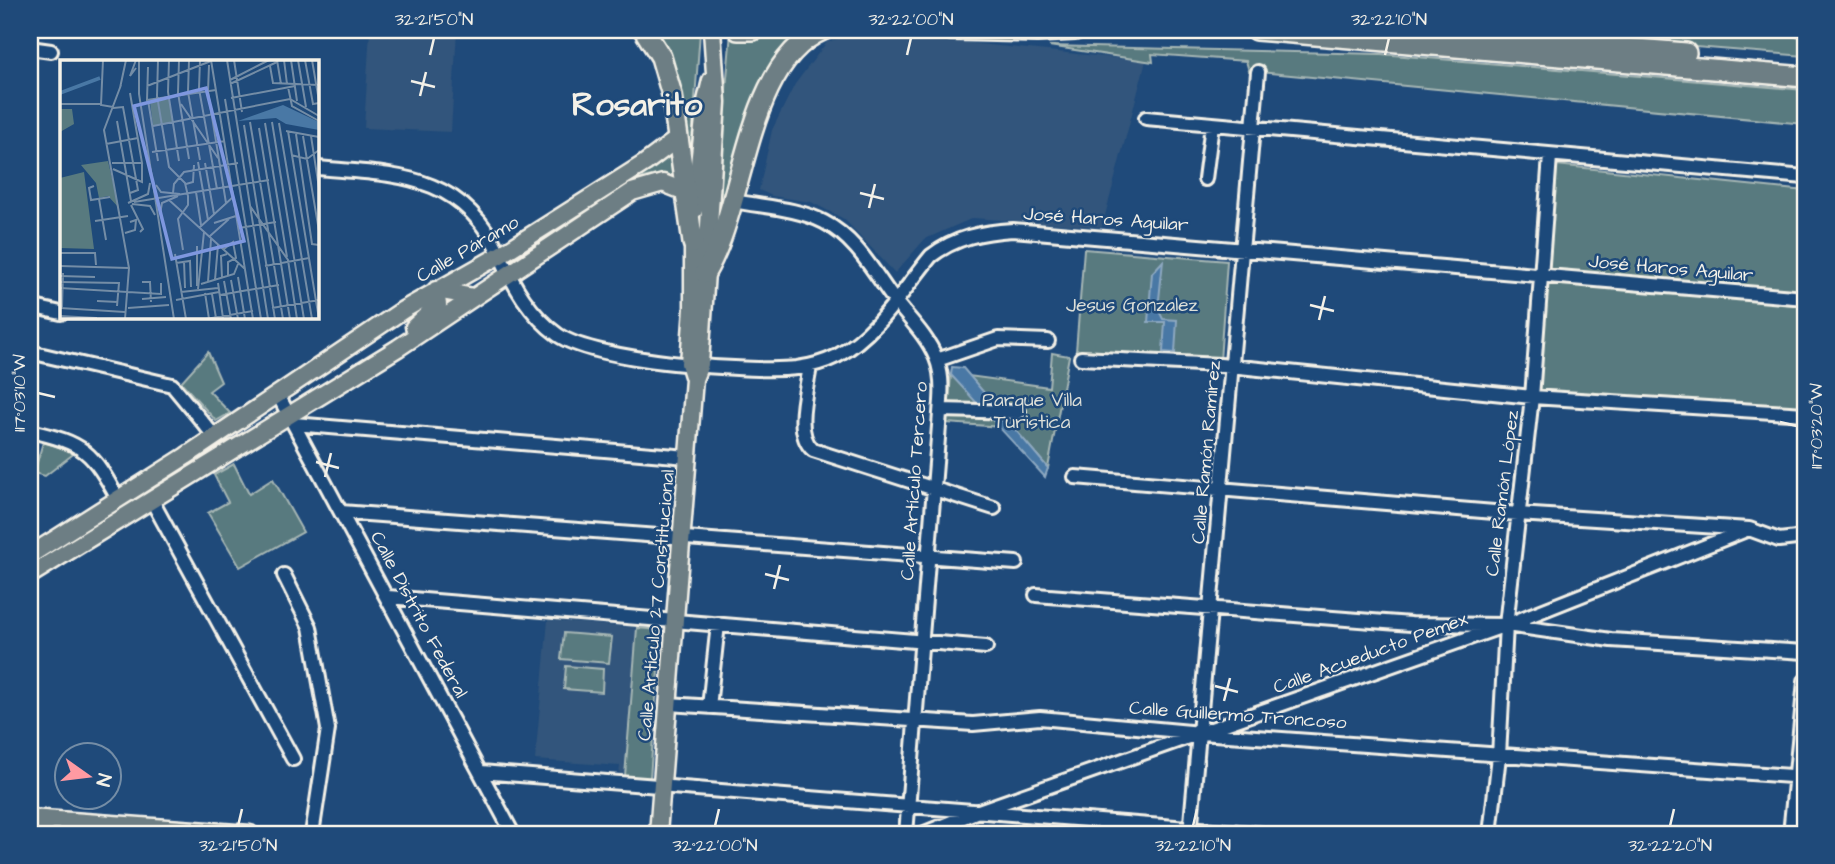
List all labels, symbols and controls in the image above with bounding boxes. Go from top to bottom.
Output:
text: 32°21'50"N [395,7,473,32]
text: 32°22'00"N [868,7,954,32]
text: 32°22'10"N [1351,7,1427,32]
inset map [60,60,318,318]
district label: Rosarito [572,82,703,128]
street label: José Haros Aguilar [1022,200,1190,240]
street label: Calle Páramo [411,209,524,290]
street label: José Haros Aguilar [1587,248,1755,290]
park label: Jesus Gonzalez [1066,292,1198,319]
text: 117°03'10"W [7,354,32,432]
street label: Calle Ramón Ramírez [1185,359,1228,545]
street label: Calle Artículo Tercero [894,380,935,581]
text: 117°03'20"W [1804,383,1829,469]
park label: Parque Villa Turistica [982,387,1082,436]
street label: Calle Ramón López [1479,408,1526,578]
street label: Calle Artículo 27 Constitucional [631,468,682,742]
street label: Calle Distrito Federal [363,527,474,703]
street label: Calle Acueducto Pemex [1270,606,1471,701]
street label: Calle Guillermo Troncoso [1128,694,1348,737]
north arrow [52,742,122,812]
text: N [88,771,118,789]
text: 32°21'50"N [199,833,277,858]
text: 32°22'00"N [672,833,758,858]
text: 32°22'10"N [1155,833,1231,858]
text: 32°22'20"N [1628,833,1712,858]

